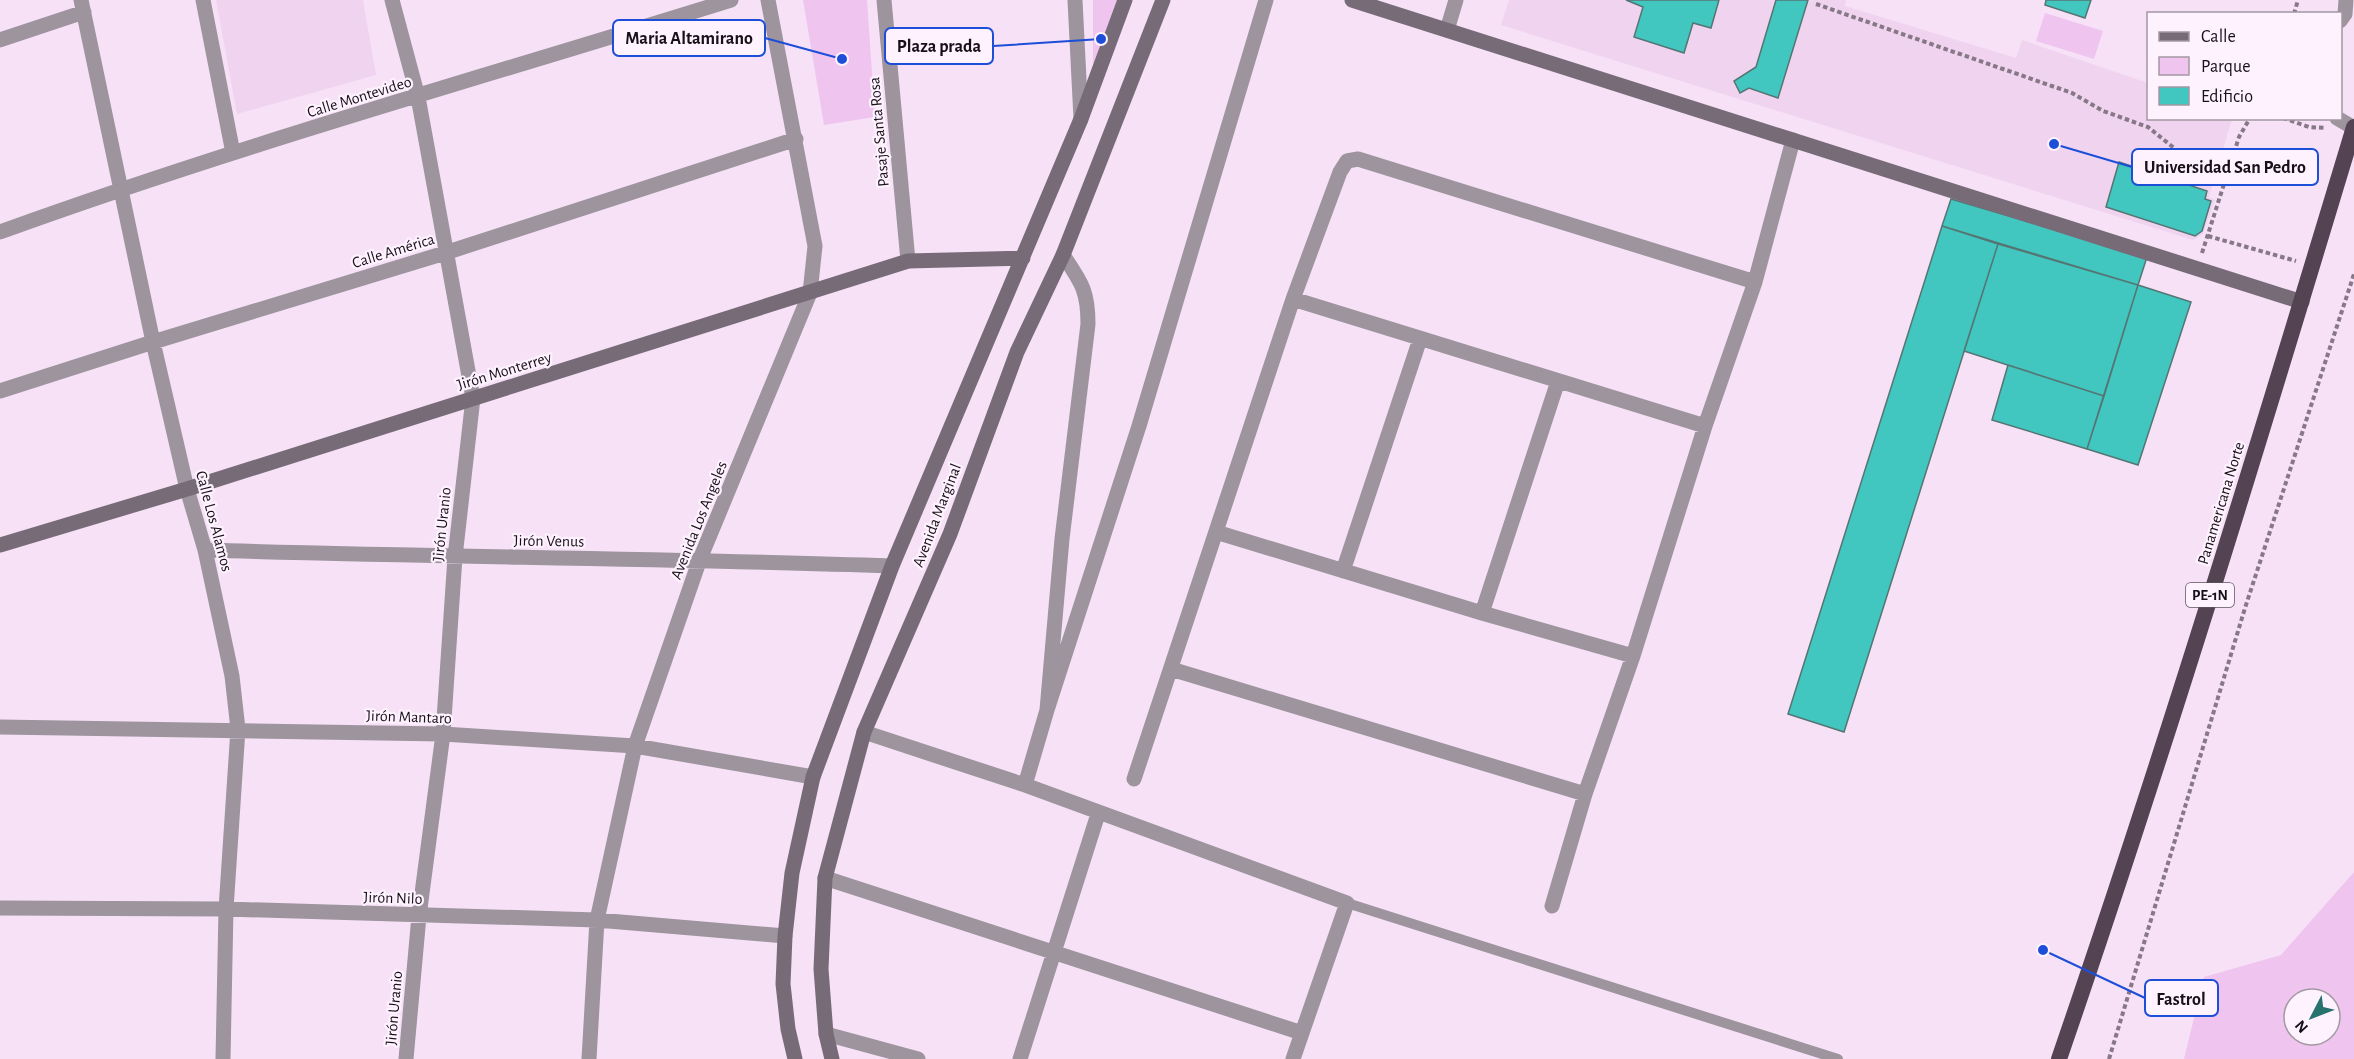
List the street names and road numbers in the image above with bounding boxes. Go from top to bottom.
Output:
street label: Calle Montevideo [305,73,414,120]
street label: Pasaje Santa Rosa [866,76,893,188]
street label: Calle América [350,231,436,271]
street label: Jirón Monterrey [455,349,554,394]
street label: Panamericana Norte [2195,440,2247,566]
street label: Avenida Los Angeles [668,459,730,582]
street label: Avenida Marginal [910,461,964,569]
street label: Calle Los Alamos [193,469,235,573]
street label: Jirón Uranio [430,486,454,562]
street label: Jirón Venus [514,532,585,550]
road number: PE-1N [2186,583,2234,607]
street label: Jirón Mantaro [366,708,452,726]
street label: Jirón Nilo [363,889,423,907]
street label: Jirón Uranio [383,970,405,1046]

